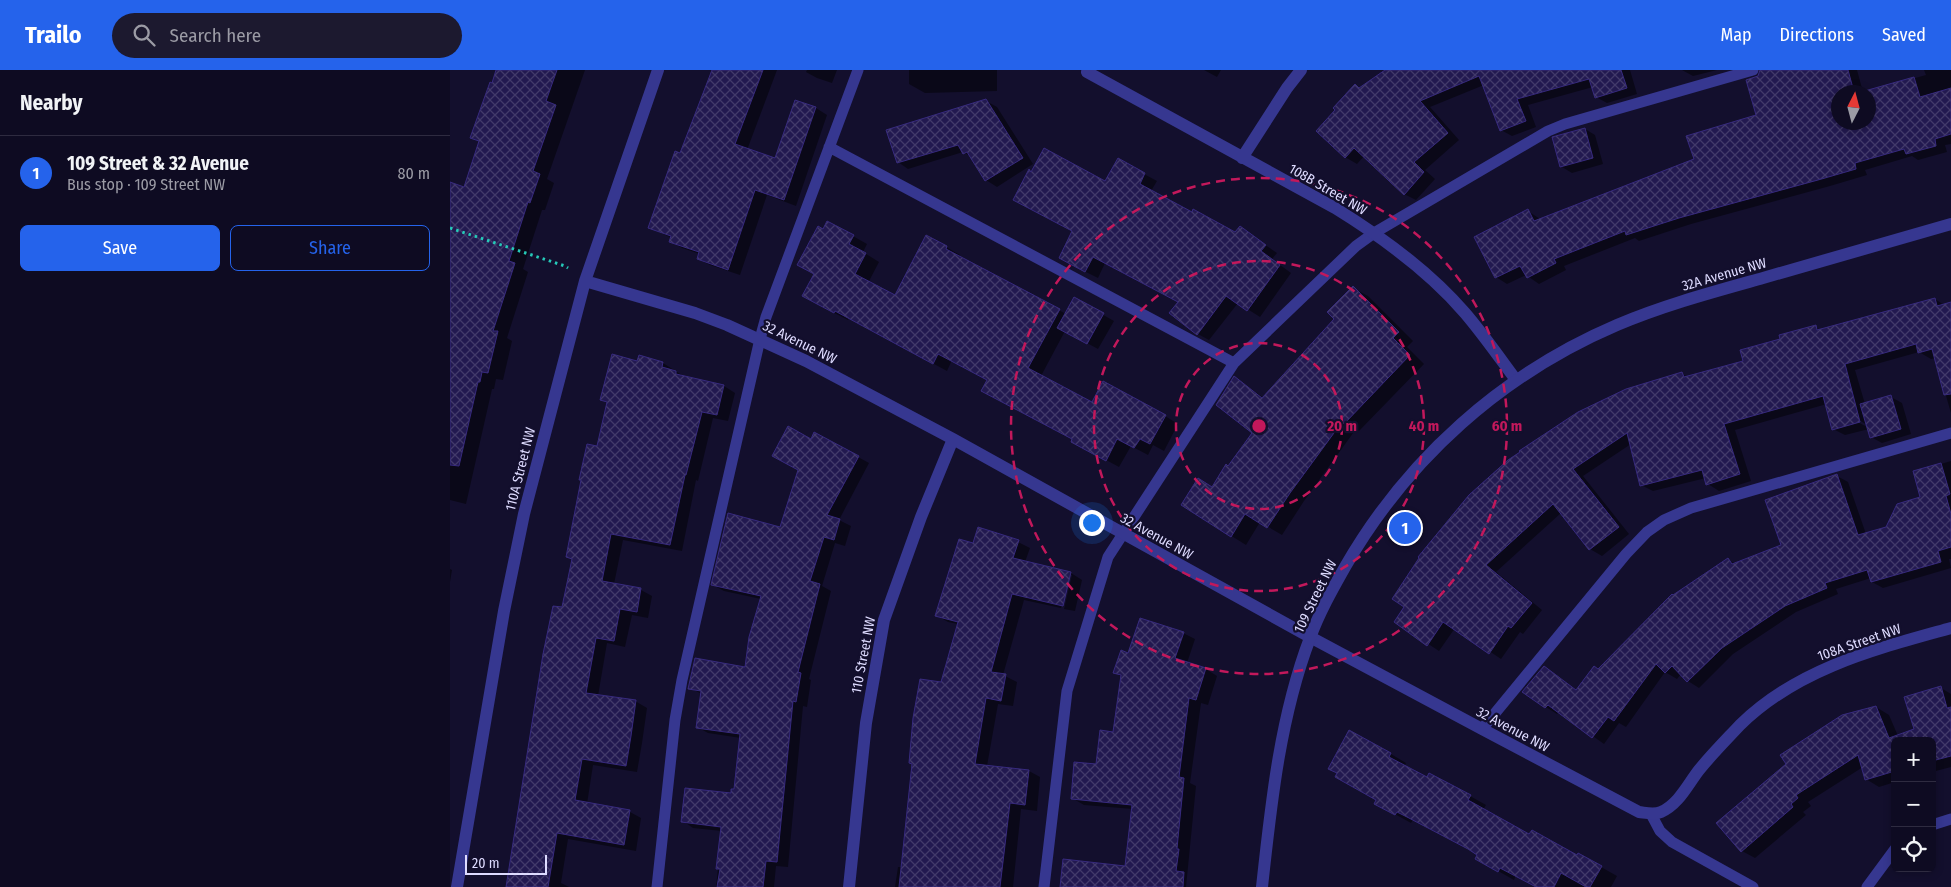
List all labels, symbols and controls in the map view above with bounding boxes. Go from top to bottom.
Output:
search box [112,13,462,58]
text: Trailo [25,21,82,49]
icon: search [130,21,158,49]
text: Search here [170,24,261,47]
text: Map [1720,24,1752,46]
text: Directions [1780,24,1854,46]
text: Saved [1882,24,1926,46]
north arrow [1831,85,1876,130]
text: Nearby [20,90,82,116]
text: 109 Street & 32 Avenue [67,152,249,175]
street label: 108B Street NW [1286,160,1370,219]
text: 1 [33,164,39,183]
text: 80 m [398,164,430,183]
text: Bus stop · 109 Street NW [67,175,225,194]
button: Save [20,225,220,271]
button: Share [230,225,430,271]
street label: 32A Avenue NW [1680,254,1769,295]
street label: 32 Avenue NW [760,317,840,368]
centre of rings [1250,417,1268,435]
text: 20 m [1326,417,1357,435]
text: 40 m [1409,417,1439,435]
text: 60 m [1492,417,1522,435]
street label: 110A Street NW [502,425,539,513]
pin: 1 [1389,509,1421,547]
your location [1079,510,1105,536]
street label: 32 Avenue NW [1118,510,1196,564]
street label: 109 Street NW [1290,556,1341,636]
street label: 110 Street NW [848,615,879,695]
street label: 108A Street NW [1815,620,1904,665]
street label: 32 Avenue NW [1473,703,1553,756]
map controls [1891,737,1936,872]
button: + [1891,737,1936,782]
button: − [1891,782,1936,827]
button: locate [1891,827,1936,872]
scale bar [465,852,548,875]
text: 20 m [472,855,500,872]

